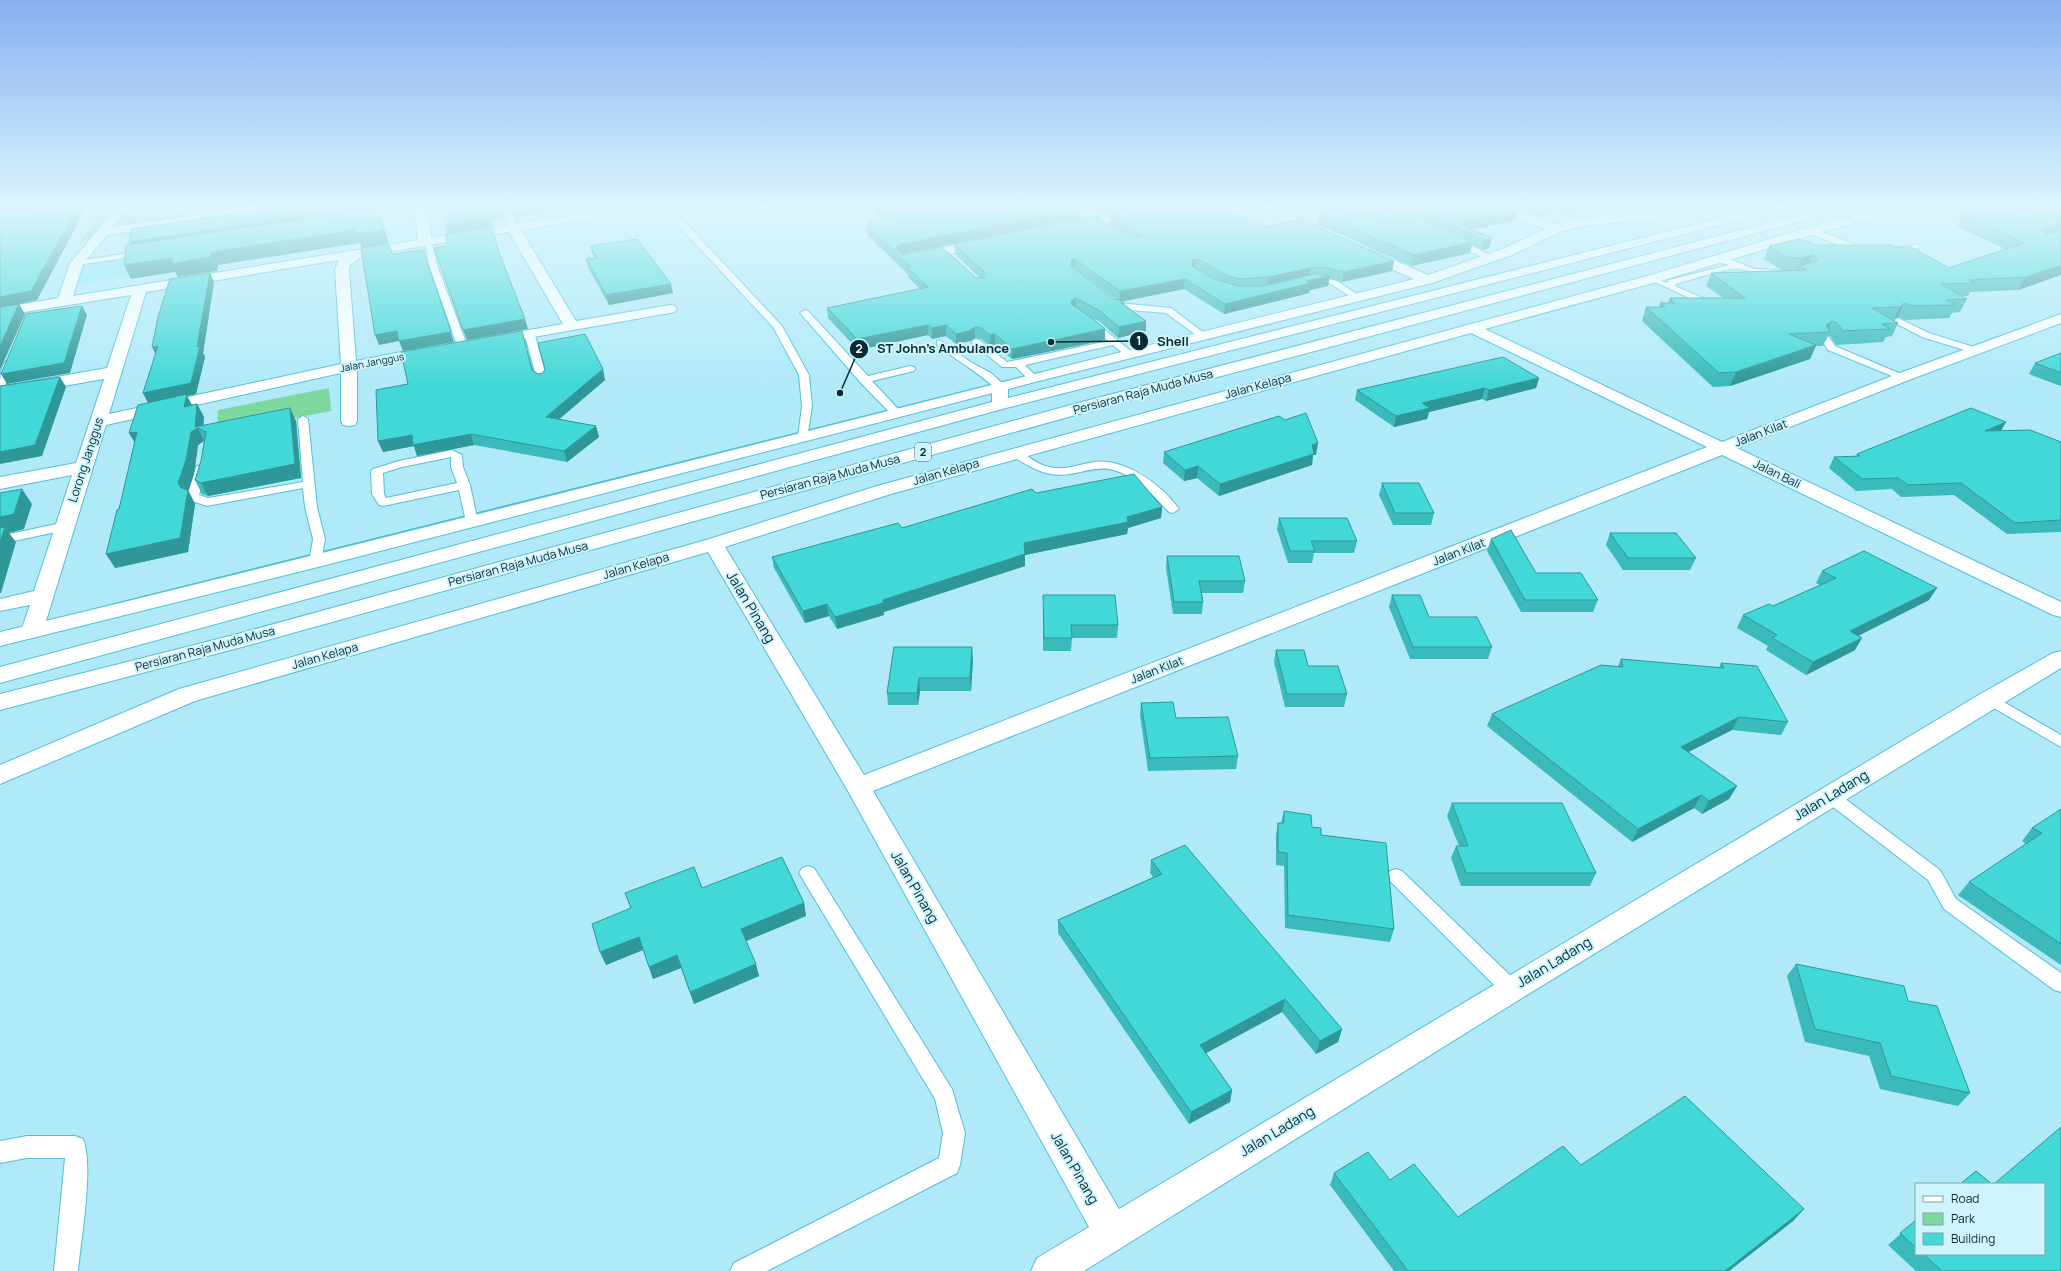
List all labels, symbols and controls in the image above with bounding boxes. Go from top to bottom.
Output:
callout: Shell [1129,329,1197,354]
text: 1 [1136,332,1142,349]
text: Shell [1157,332,1189,350]
callout: ST John's Ambulance [849,336,1017,361]
text: ST John's Ambulance [877,339,1009,357]
text: 2 [855,340,863,357]
street label: Jalan Janggus [339,349,405,375]
street label: Persiaran Raja Muda Musa [1071,365,1215,418]
street label: Jalan Kelapa [1223,368,1293,403]
street label: Lorong Janggus [64,415,107,504]
street label: Jalan Kilat [1732,415,1790,450]
road number: 2 [915,443,931,461]
street label: Persiaran Raja Muda Musa [758,450,902,503]
street label: Jalan Kelapa [911,454,981,489]
street label: Jalan Bali [1751,455,1804,492]
street label: Jalan Kilat [1430,534,1488,569]
street label: Persiaran Raja Muda Musa [446,537,590,590]
street label: Jalan Kelapa [601,548,671,583]
street label: Jalan Pinang [722,567,780,646]
street label: Persiaran Raja Muda Musa [133,622,277,675]
street label: Jalan Kelapa [290,638,360,673]
street label: Jalan Kilat [1128,652,1186,687]
street label: Jalan Ladang [1790,765,1872,824]
street label: Jalan Pinang [887,847,944,927]
street label: Jalan Ladang [1513,932,1595,991]
street label: Jalan Ladang [1236,1101,1318,1160]
street label: Jalan Pinang [1047,1128,1104,1208]
legend [1915,1183,2045,1255]
text: Road [1951,1190,1979,1207]
text: Park [1951,1210,1976,1227]
text: Building [1951,1230,1995,1247]

